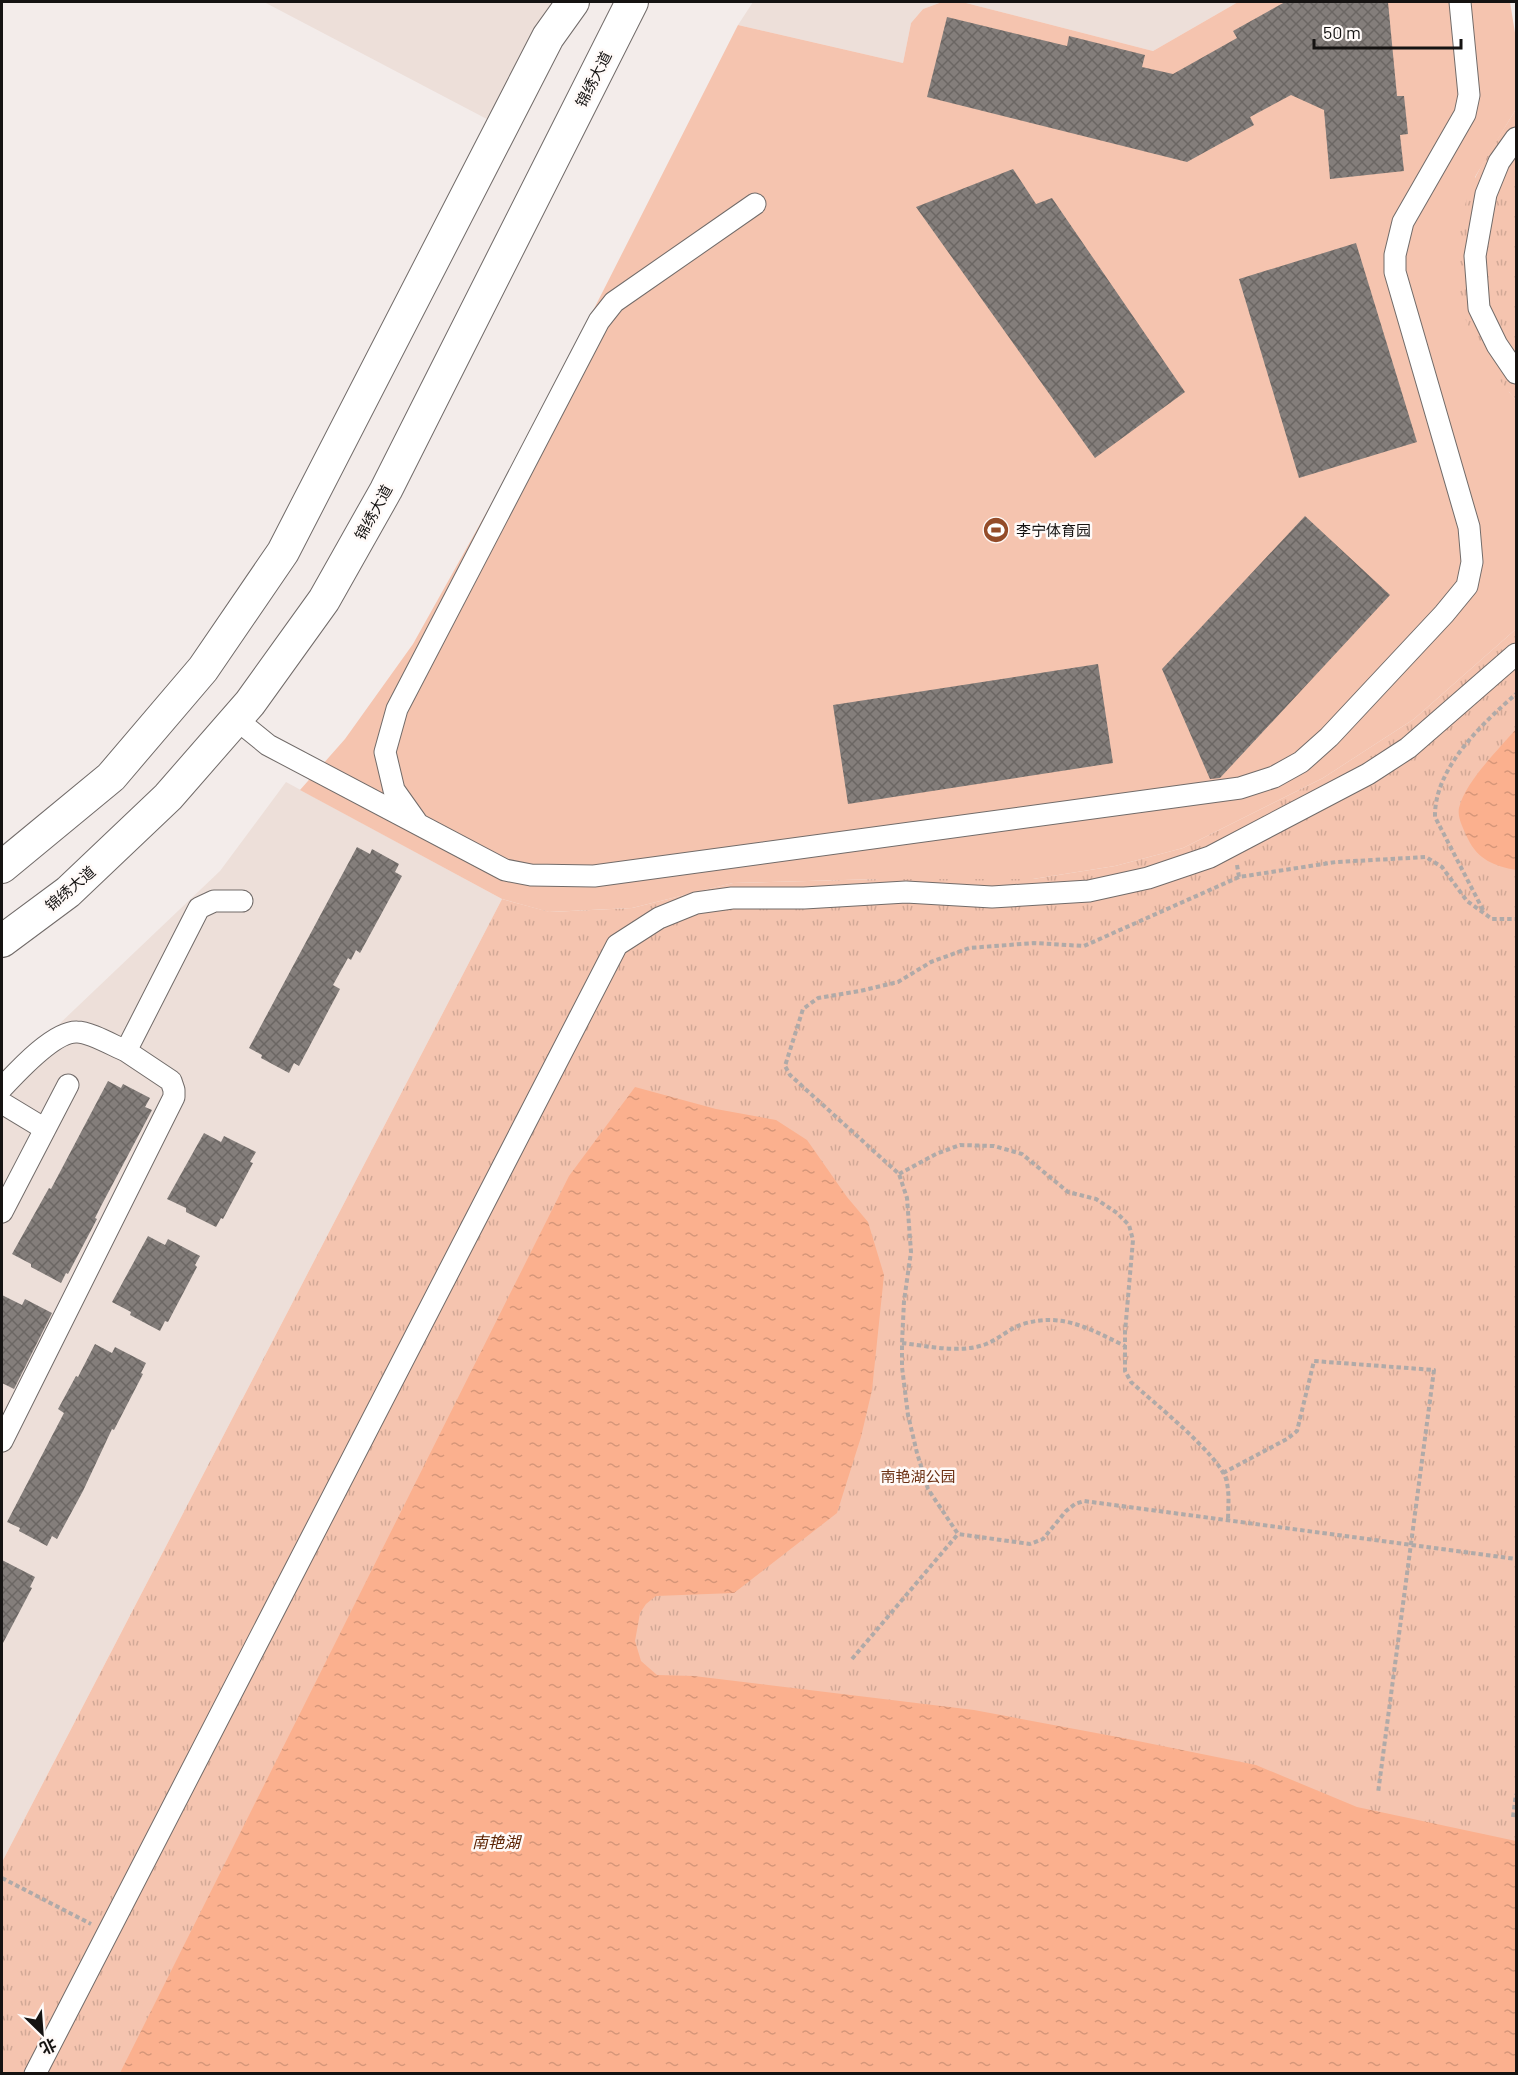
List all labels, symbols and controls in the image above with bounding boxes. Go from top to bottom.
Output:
scale bar [1314,12,1461,50]
text: 50 m [1323,21,1361,43]
street label: 锦绣大道 [571,48,615,110]
street label: 锦绣大道 [351,481,395,543]
sports icon: 李宁体育园 [981,515,1011,545]
place label: 李宁体育园 [1016,521,1091,539]
street label: 锦绣大道 [41,862,99,914]
park label: 南艳湖公园 [880,1467,956,1485]
water label: 南艳湖 [472,1832,523,1851]
north arrow [12,2003,72,2063]
text: 北 [37,2035,60,2059]

